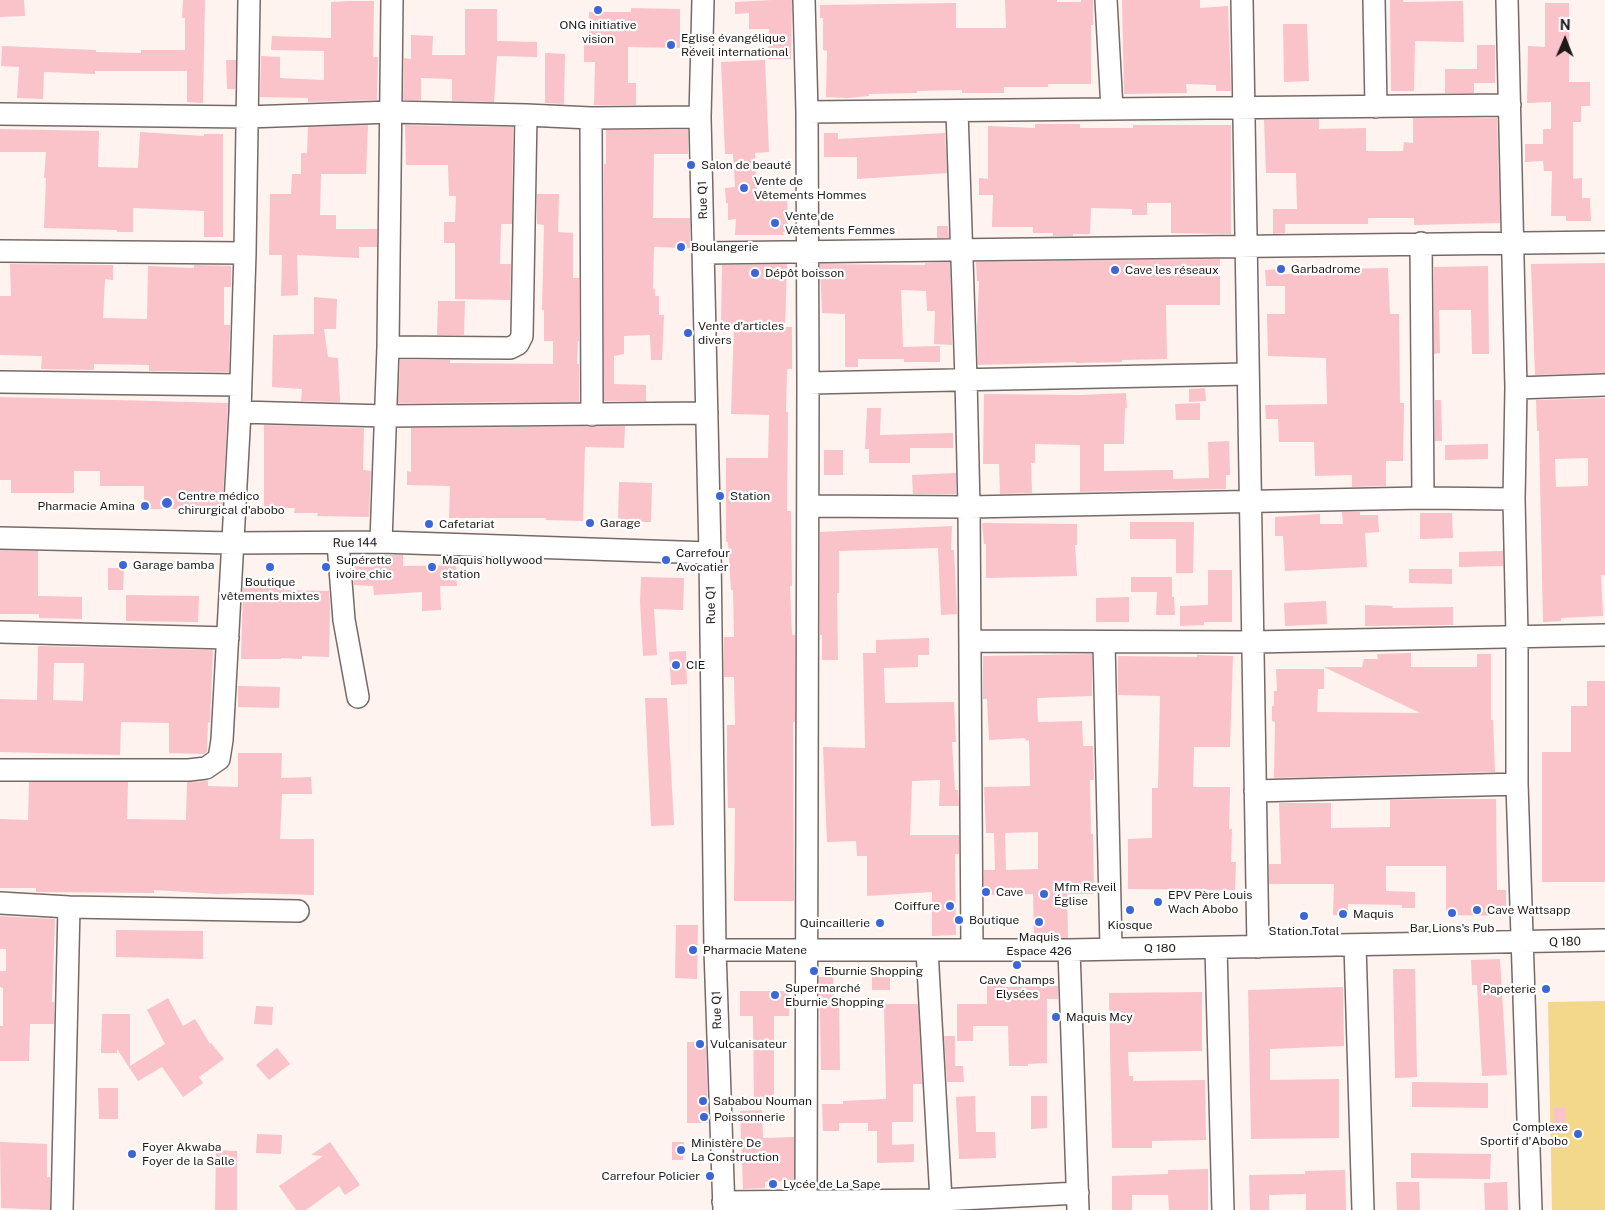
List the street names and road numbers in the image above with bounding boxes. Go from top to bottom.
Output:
street label: Rue Q1 [695,180,711,220]
street label: Rue 144 [333,535,377,551]
street label: Rue Q1 [703,586,719,624]
street label: Q 180 [1549,934,1581,950]
street label: Q 180 [1144,941,1176,955]
street label: Rue Q1 [709,990,725,1030]

